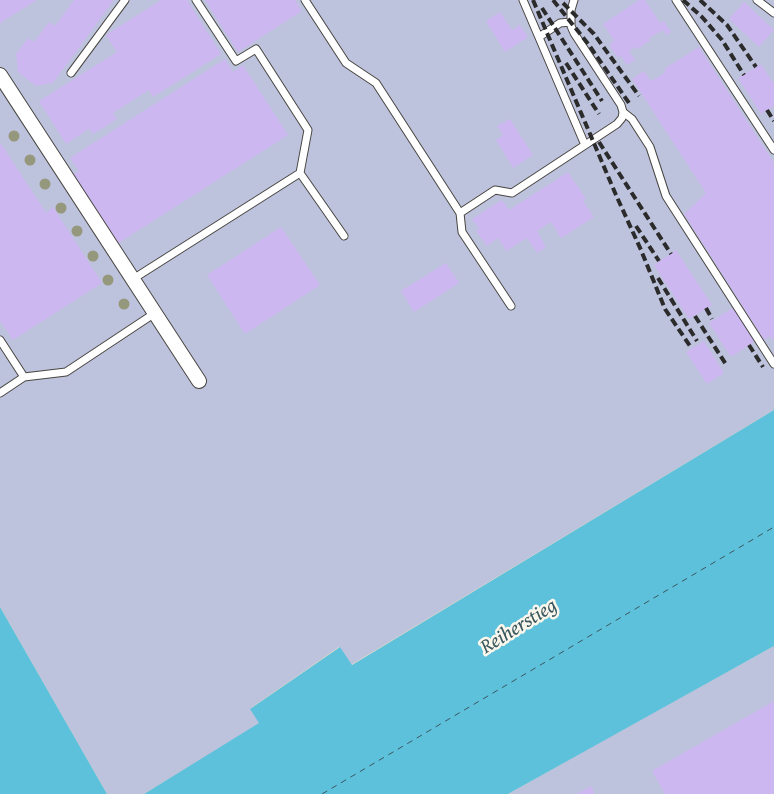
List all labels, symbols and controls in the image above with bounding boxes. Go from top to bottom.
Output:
water label: Reiherstieg [476,594,562,660]

